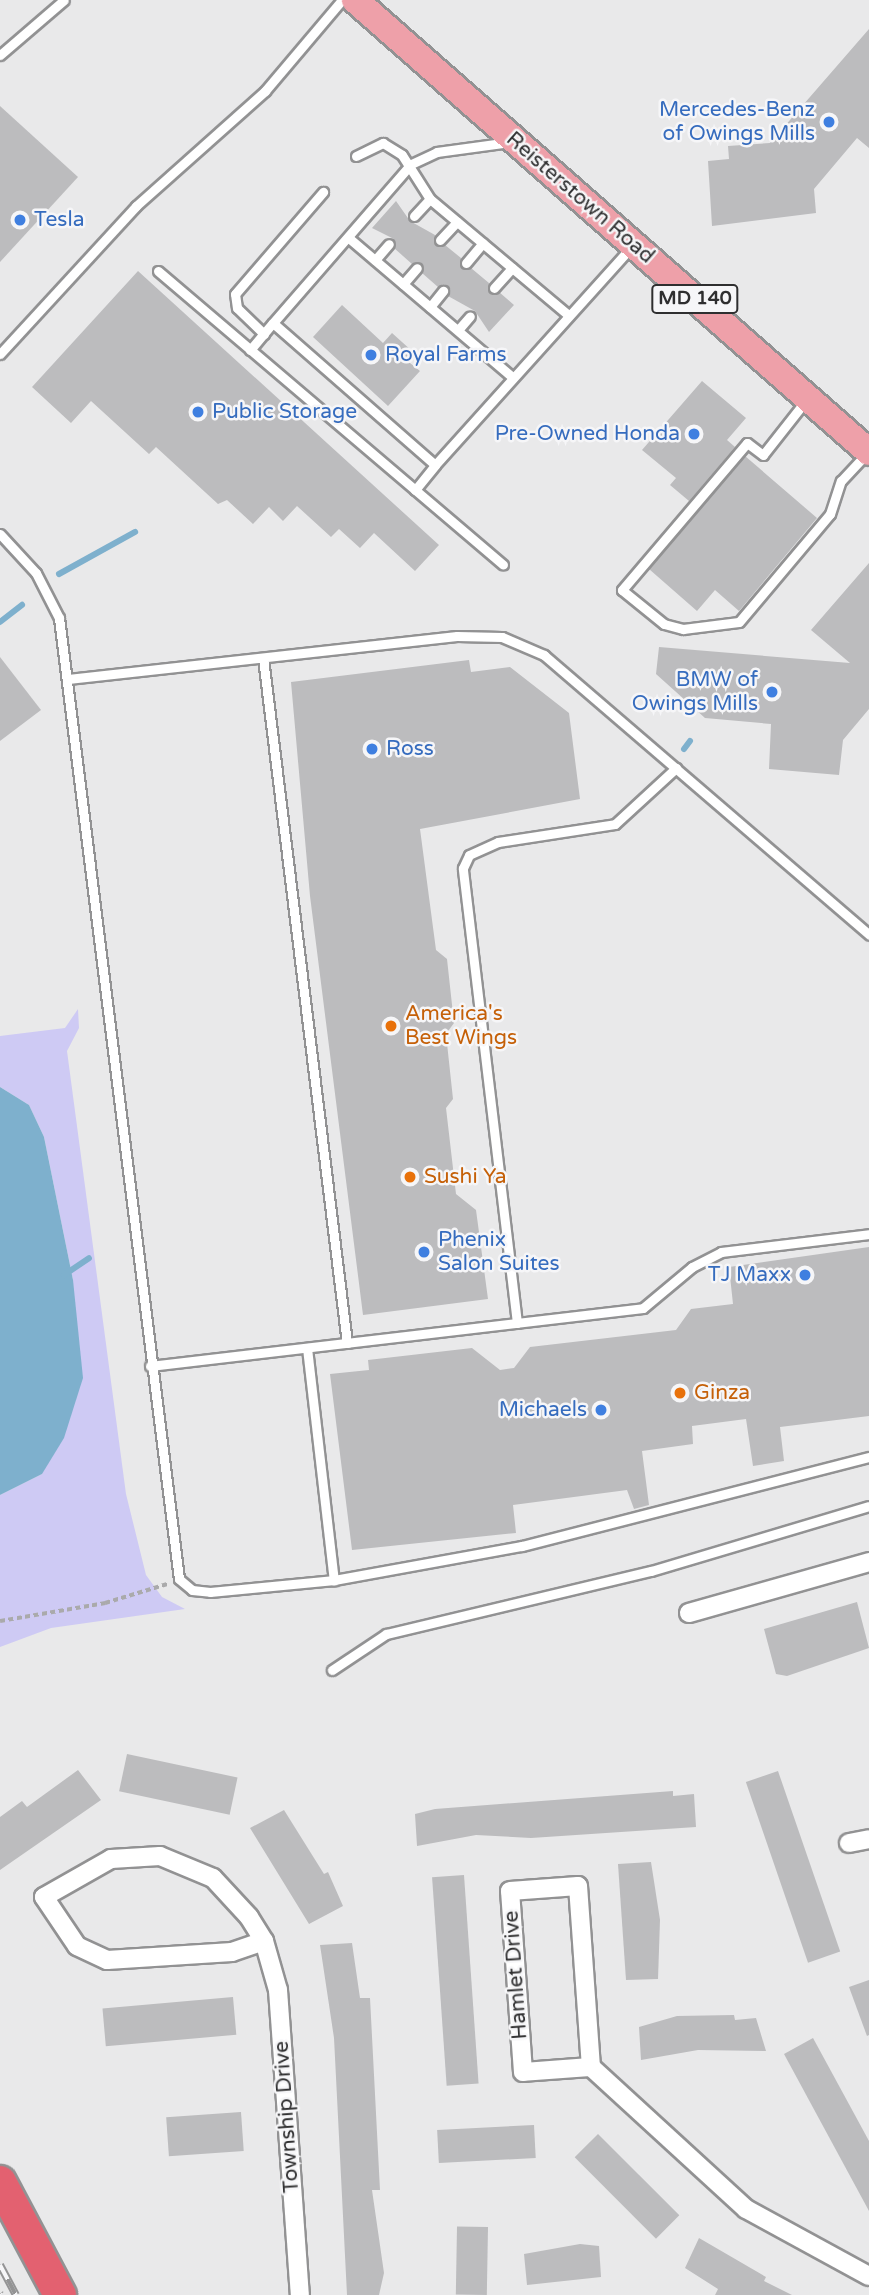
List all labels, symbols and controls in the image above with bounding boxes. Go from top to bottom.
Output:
place label: Mercedes-Benz of Owings Mills [659,97,815,147]
marker: Mercedes-Benz of Owings Mills [821,114,837,130]
street label: Reisterstown Road [501,127,659,269]
place label: Tesla [34,207,84,233]
marker: Tesla [12,212,28,228]
road number: MD 140 [651,284,739,314]
place label: Royal Farms [385,342,507,368]
marker: Royal Farms [363,347,379,363]
place label: Public Storage [212,399,357,425]
marker: Public Storage [190,404,206,420]
place label: Pre-Owned Honda [495,421,680,447]
marker: Pre-Owned Honda [686,426,702,442]
place label: BMW of Owings Mills [632,667,758,717]
marker: BMW of Owings Mills [764,684,780,700]
place label: Ross [386,736,434,762]
marker: Ross [364,741,380,757]
place label: America's Best Wings [405,1001,517,1051]
marker: America's Best Wings [383,1018,399,1034]
place label: Sushi Ya [424,1164,507,1190]
marker: Sushi Ya [402,1169,418,1185]
place label: Phenix Salon Suites [438,1227,560,1277]
marker: Phenix Salon Suites [416,1244,432,1260]
place label: TJ Maxx [708,1262,791,1288]
marker: TJ Maxx [797,1267,813,1283]
place label: Ginza [694,1380,750,1406]
marker: Ginza [672,1385,688,1401]
place label: Michaels [499,1397,587,1423]
marker: Michaels [593,1402,609,1418]
street label: Hamlet Drive [499,1910,533,2040]
street label: Township Drive [269,2040,305,2194]

